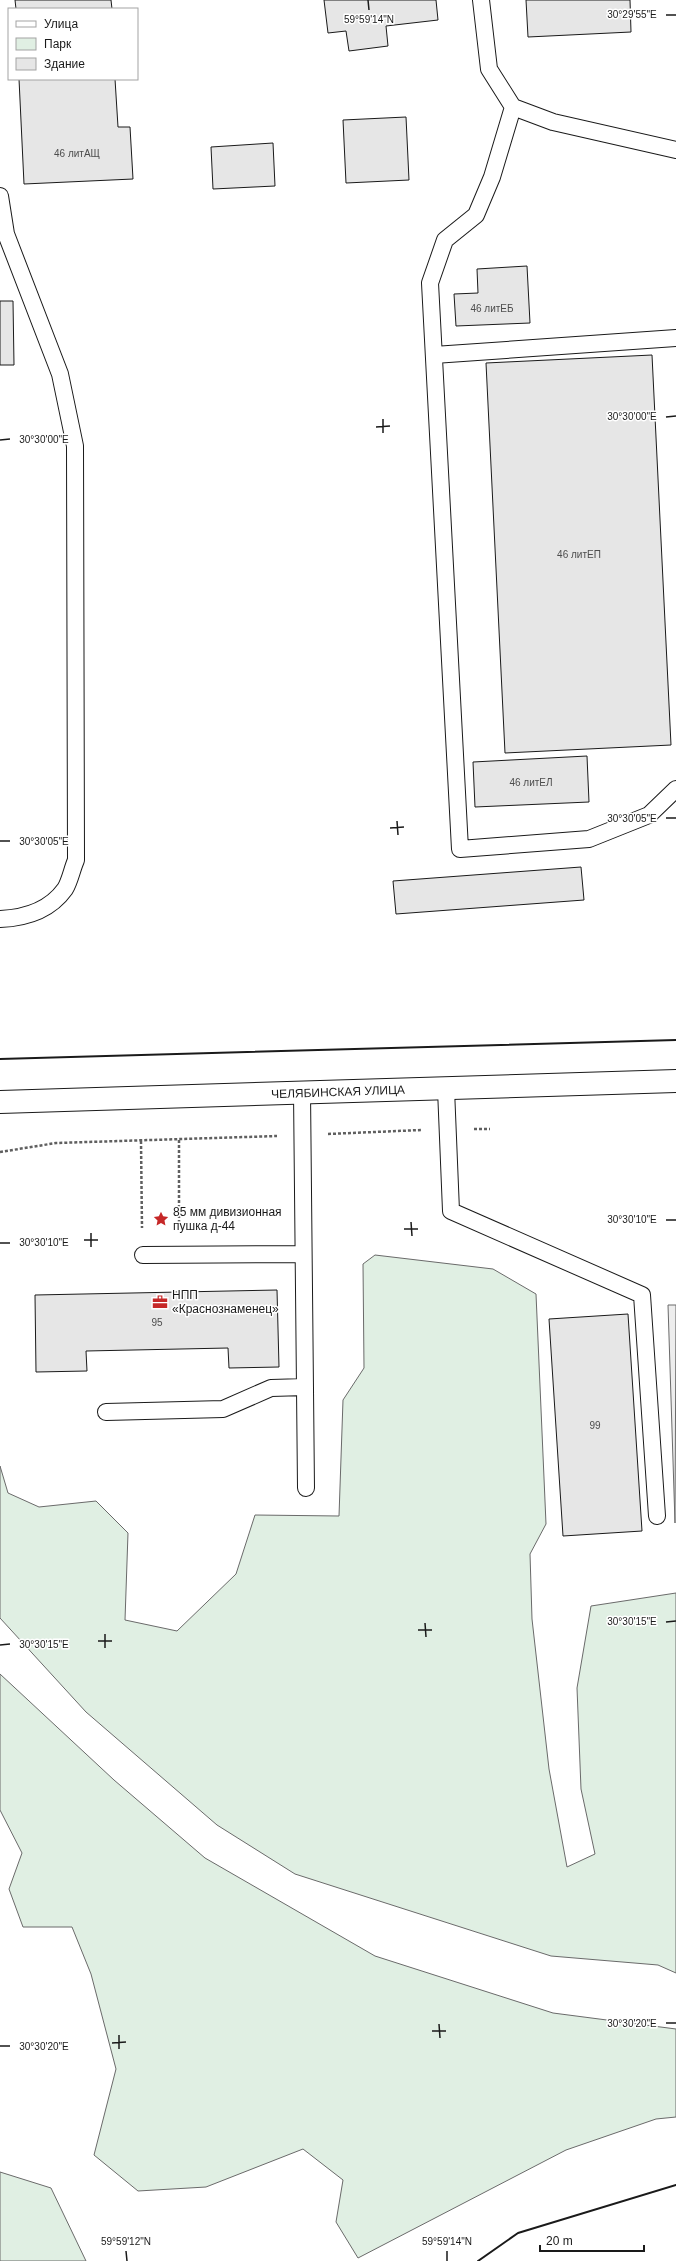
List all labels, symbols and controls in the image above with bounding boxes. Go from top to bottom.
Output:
legend [8,8,138,80]
text: 30°29'55"E [607,9,657,20]
text: 59°59'14"N [344,14,394,25]
text: Улица [44,17,78,31]
text: Парк [44,37,72,51]
text: Здание [44,57,85,71]
house number: 46 литАЩ [54,148,100,159]
house number: 46 литЕБ [470,303,514,314]
text: 30°30'00"E [607,411,657,422]
text: 30°30'00"E [19,434,69,445]
house number: 46 литЕП [557,549,601,560]
house number: 46 литЕЛ [509,777,553,788]
text: 30°30'05"E [607,813,657,824]
text: 30°30'05"E [19,836,69,847]
street label: ЧЕЛЯБИНСКАЯ УЛИЦА [271,1083,405,1101]
place label: 85 мм дивизионная пушка д-44 [173,1205,282,1233]
place icon: 85 мм дивизионная пушка д-44 [152,1210,170,1228]
text: 30°30'10"E [607,1214,657,1225]
text: 30°30'10"E [19,1237,69,1248]
place label: НПП «Краснознаменец» [172,1288,279,1316]
office icon: НПП «Краснознаменец» [151,1293,169,1311]
house number: 95 [151,1317,163,1328]
house number: 99 [589,1420,601,1431]
text: 30°30'15"E [607,1616,657,1627]
text: 30°30'15"E [19,1639,69,1650]
text: 30°30'20"E [607,2018,657,2029]
text: 30°30'20"E [19,2041,69,2052]
scale bar [540,2227,644,2253]
text: 20 m [546,2234,573,2248]
text: 59°59'12"N [101,2236,151,2247]
text: 59°59'14"N [422,2236,472,2247]

